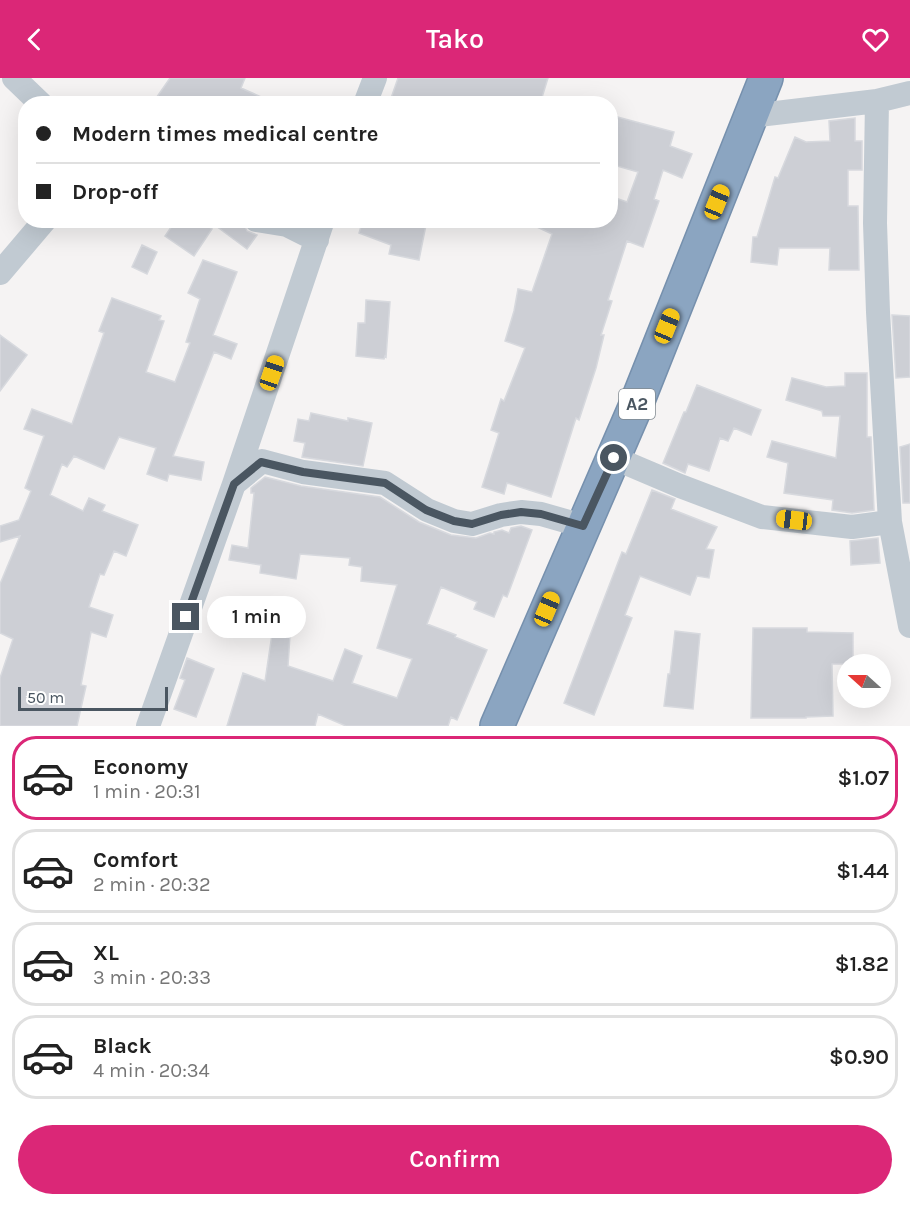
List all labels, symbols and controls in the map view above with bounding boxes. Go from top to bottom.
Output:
icon: back [18,23,51,56]
text: Tako [426,23,484,55]
icon: heart [859,23,892,56]
text: Modern times medical centre [72,121,378,147]
text: Drop-off [72,179,158,205]
car [702,182,732,222]
car [652,306,682,346]
car [258,353,286,393]
road number: A2 [619,389,655,419]
route start [600,444,627,471]
car [775,509,813,531]
car [532,589,562,629]
callout: 1 min [207,596,306,638]
route end [172,603,199,630]
text: 1 min [232,605,281,628]
north arrow [837,654,891,708]
map controls [837,654,891,708]
scale bar [18,684,168,712]
text: 50 m [27,688,64,707]
icon: car [21,751,75,805]
text: Economy [93,754,188,780]
text: $1.07 [838,765,889,791]
text: 1 min · 20:31 [93,780,201,803]
icon: car [21,844,75,898]
text: Comfort [93,847,178,873]
text: $1.44 [836,858,889,884]
text: 2 min · 20:32 [93,873,211,896]
icon: car [21,937,75,991]
text: XL [93,940,119,966]
text: $1.82 [835,951,889,977]
text: 3 min · 20:33 [93,966,211,989]
icon: car [21,1030,75,1084]
text: Black [93,1033,152,1059]
text: $0.90 [829,1044,889,1070]
text: 4 min · 20:34 [93,1059,210,1082]
button: Confirm [18,1125,892,1194]

